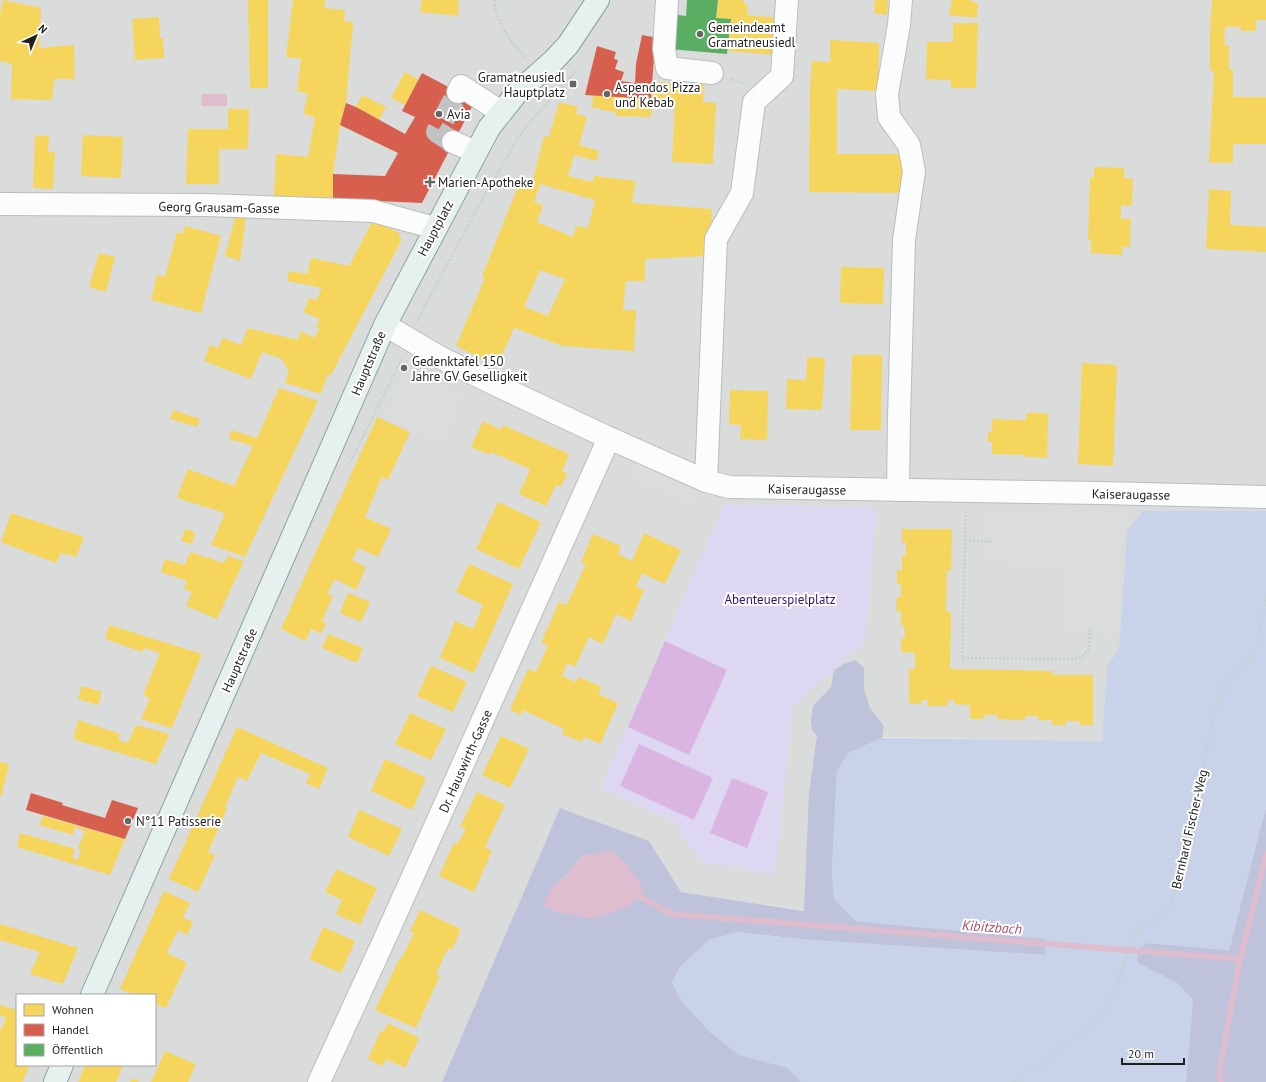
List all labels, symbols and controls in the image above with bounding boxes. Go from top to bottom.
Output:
north arrow [16,16,56,56]
place label: Gemeindeamt Gramatneusiedl [708,19,796,51]
text: N [35,21,50,36]
marker: Gemeindeamt Gramatneusiedl [695,29,705,39]
place label: Gramatneusiedl Hauptplatz [478,69,565,101]
marker: Gramatneusiedl Hauptplatz [568,79,578,89]
place label: Aspendos Pizza und Kebab [615,79,701,111]
marker: Aspendos Pizza und Kebab [602,89,612,99]
place label: Avia [447,106,470,123]
marker: Avia [434,109,444,119]
place label: Marien-Apotheke [438,174,533,191]
marker: Marien-Apotheke [425,177,435,187]
street label: Hauptplatz [414,197,457,259]
street label: Georg Grausam-Gasse [158,198,280,217]
street label: Hauptstraße [347,328,390,398]
place label: Gedenktafel 150 Jahre GV Geselligkeit [411,353,528,385]
marker: Gedenktafel 150 Jahre GV Geselligkeit [399,363,409,373]
street label: Kaiseraugasse [768,480,846,499]
street label: Kaiseraugasse [1092,485,1170,504]
park label: Abenteuerspielplatz [724,591,836,608]
street label: Hauptstraße [218,625,261,695]
street label: Dr. Hauswirth-Gasse [435,707,496,815]
street label: Bernhard Fischer-Weg [1167,768,1212,891]
place label: N°11 Patisserie [136,813,221,830]
marker: N°11 Patisserie [123,816,133,826]
water label: Kibitzbach [961,916,1023,938]
legend [16,994,156,1066]
text: Wohnen [52,1002,94,1017]
text: Handel [52,1022,89,1037]
scale bar [1122,1040,1184,1066]
text: Öffentlich [52,1042,103,1057]
text: 20 m [1128,1046,1154,1061]

